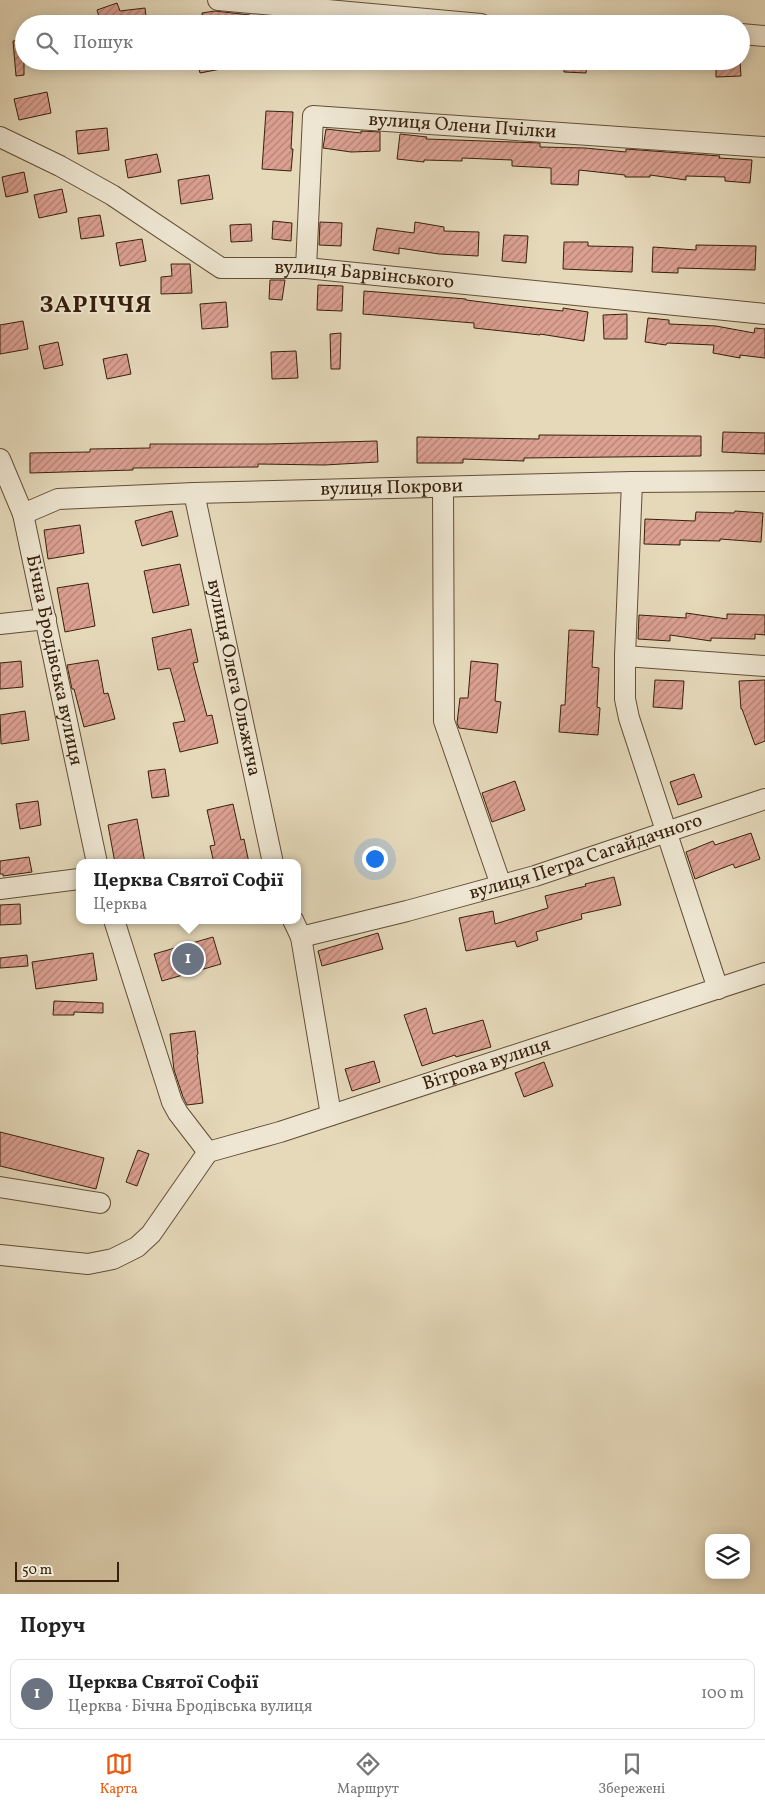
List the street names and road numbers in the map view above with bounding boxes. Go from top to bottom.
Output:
street label: вулиця Олени Пчілки [368,107,557,146]
street label: вулиця Барвінського [274,255,455,296]
street label: вулиця Покрови [320,473,463,503]
street label: Бічна Бродівська вулиця [19,552,89,768]
street label: вулиця Олега Ольжича [200,577,267,779]
street label: вулиця Петра Сагайдачного [466,808,706,906]
street label: Вітрова вулиця [419,1031,554,1097]

